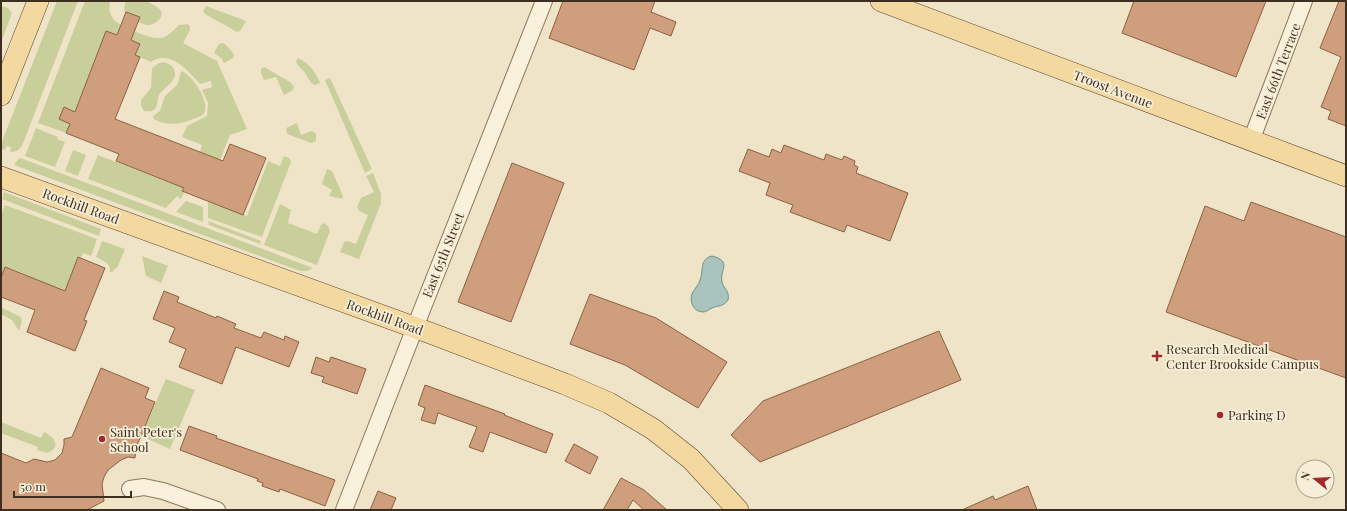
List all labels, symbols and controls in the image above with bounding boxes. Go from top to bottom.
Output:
street label: East 66th Terrace [1251,20,1304,121]
street label: Troost Avenue [1071,66,1156,112]
street label: Rockhill Road [41,184,122,227]
street label: East 65th Street [418,209,467,300]
street label: Rockhill Road [345,295,426,338]
place label: Research Medical Center Brookside Campus [1166,340,1319,372]
marker: Research Medical Center Brookside Campus [1151,350,1163,362]
place label: Parking D [1228,406,1286,423]
marker: Parking D [1215,410,1225,420]
place label: Saint Peter's School [110,423,182,455]
marker: Saint Peter's School [97,434,107,444]
north arrow [1295,459,1335,499]
text: N [1297,470,1313,482]
scale bar [14,473,131,499]
text: 50 m [20,478,46,494]

